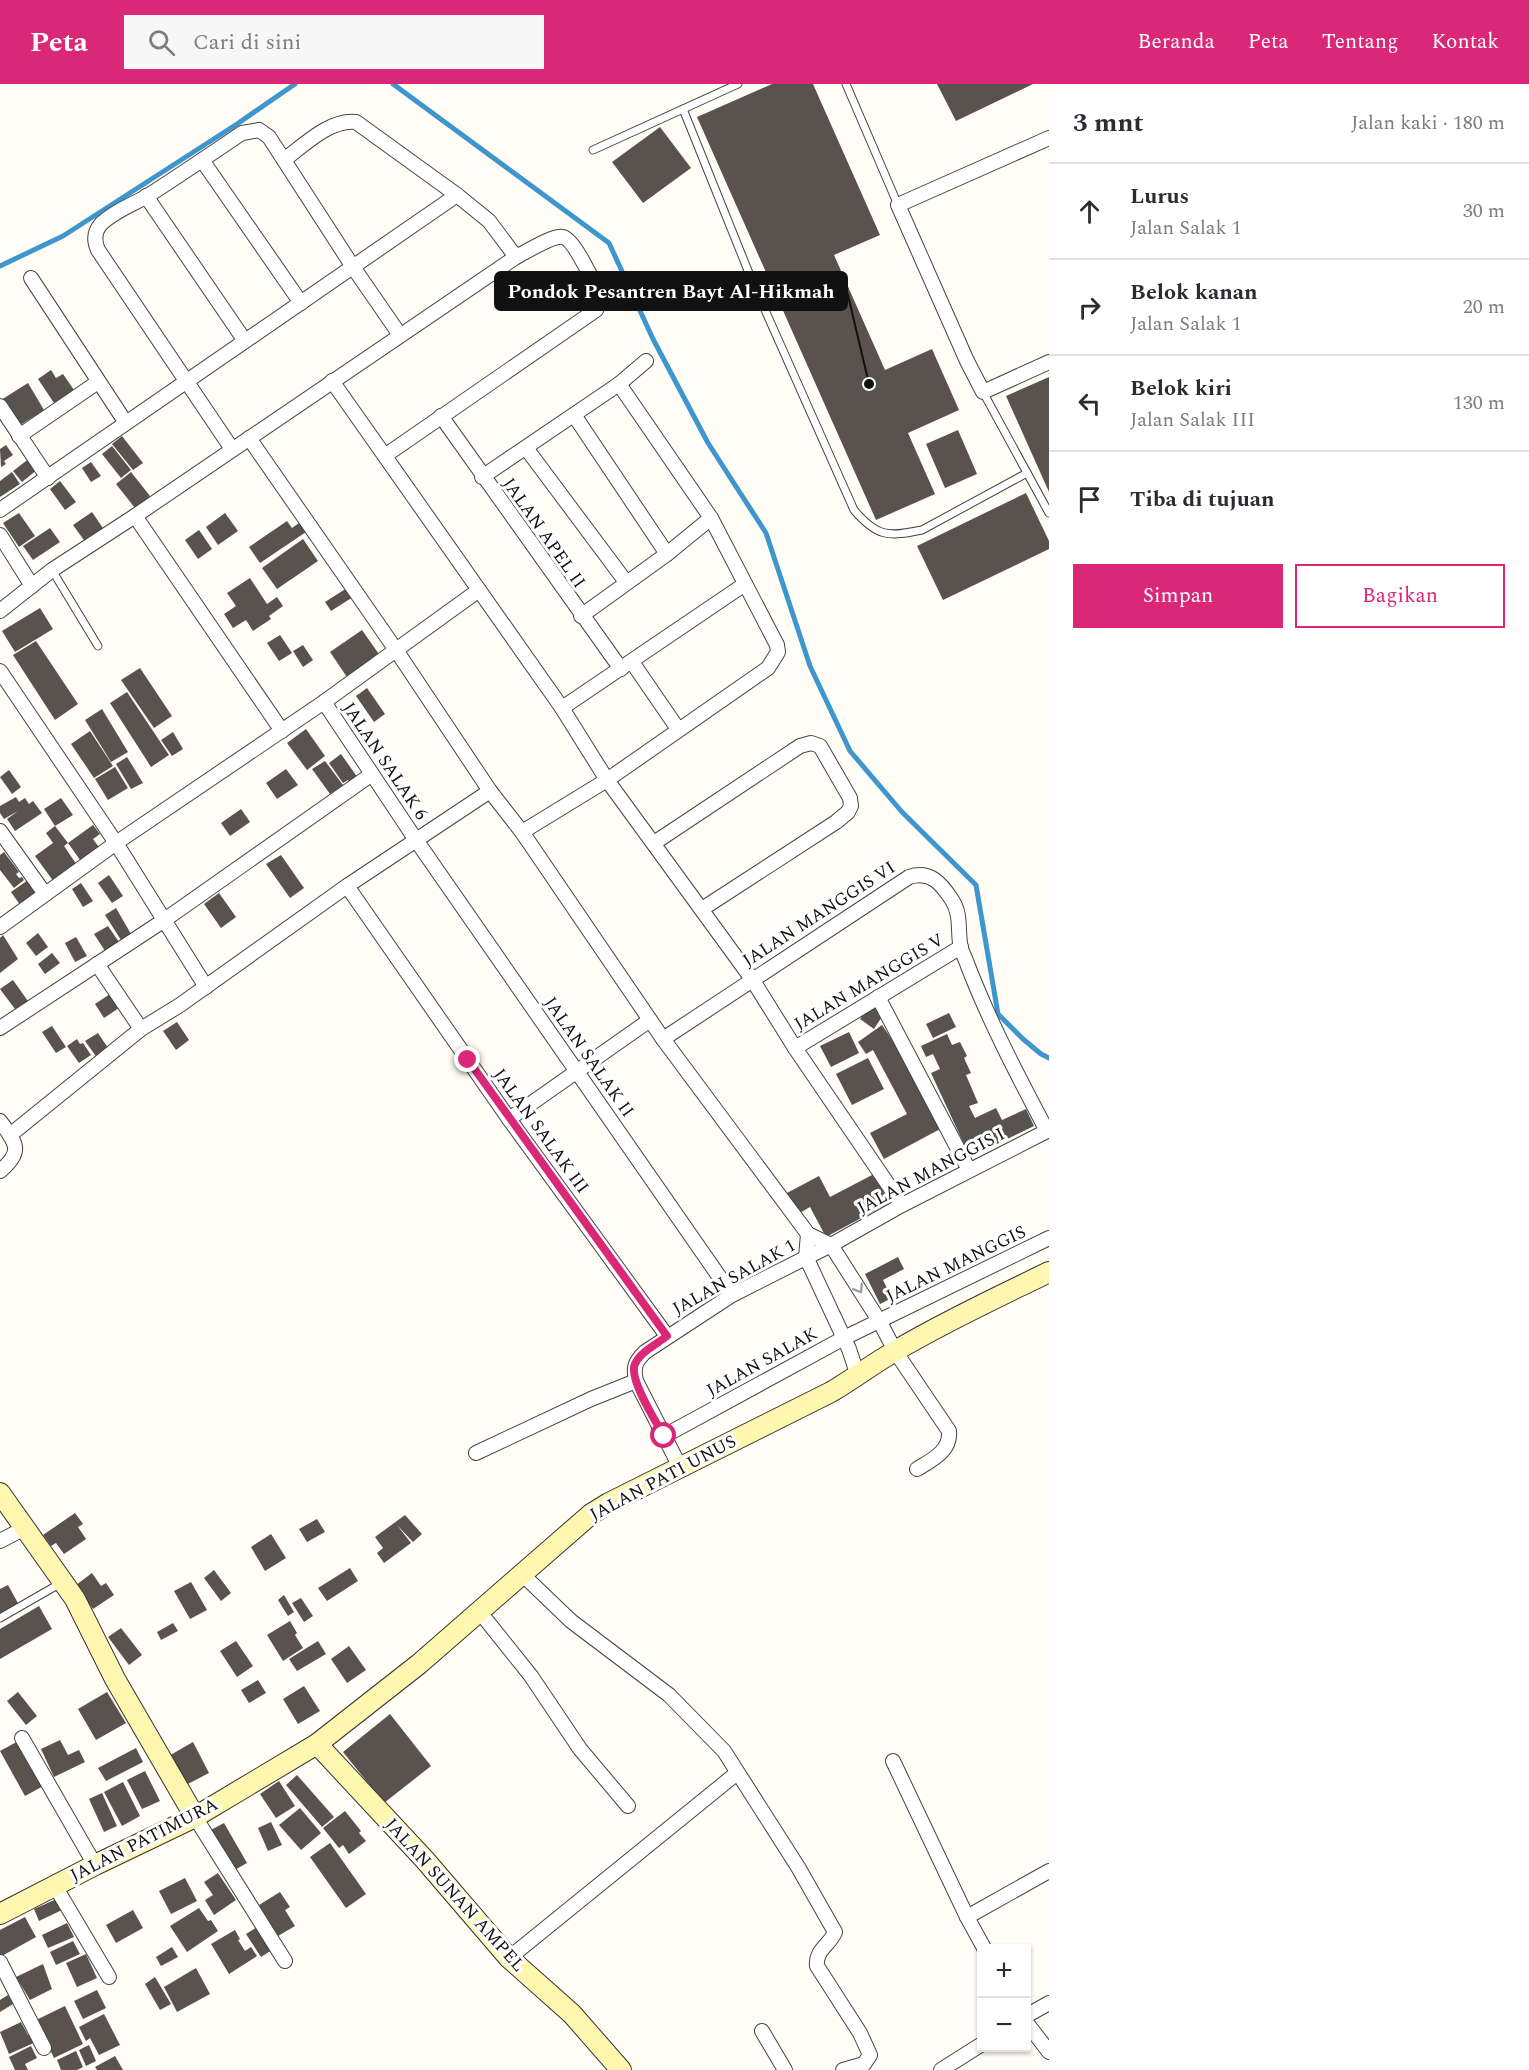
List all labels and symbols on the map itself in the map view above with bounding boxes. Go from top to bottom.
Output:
callout: Pondok Pesantren Bayt Al-Hikmah [495,272,847,310]
text: Pondok Pesantren Bayt Al-Hikmah [507,277,835,307]
street label: JALAN APEL II [496,472,592,594]
street label: JALAN SALAK 6 [335,697,435,825]
street label: JALAN MANGGIS VI [737,854,901,974]
street label: JALAN MANGGIS V [789,927,949,1037]
street label: JALAN SALAK II [537,991,641,1123]
route end [454,1046,480,1072]
street label: JALAN SALAK III [486,1063,596,1199]
street label: JALAN MANGGIS I [852,1121,1010,1221]
street label: JALAN MANGGIS [882,1218,1030,1310]
street label: JALAN SALAK 1 [668,1232,800,1322]
one-way arrow [851,1283,863,1293]
street label: JALAN SALAK [701,1320,823,1404]
route start [650,1422,676,1448]
street label: JALAN PATI UNUS [585,1428,741,1528]
street label: JALAN PATIMURA [65,1791,223,1889]
street label: JALAN SUNAN AMPEL [378,1812,532,1978]

